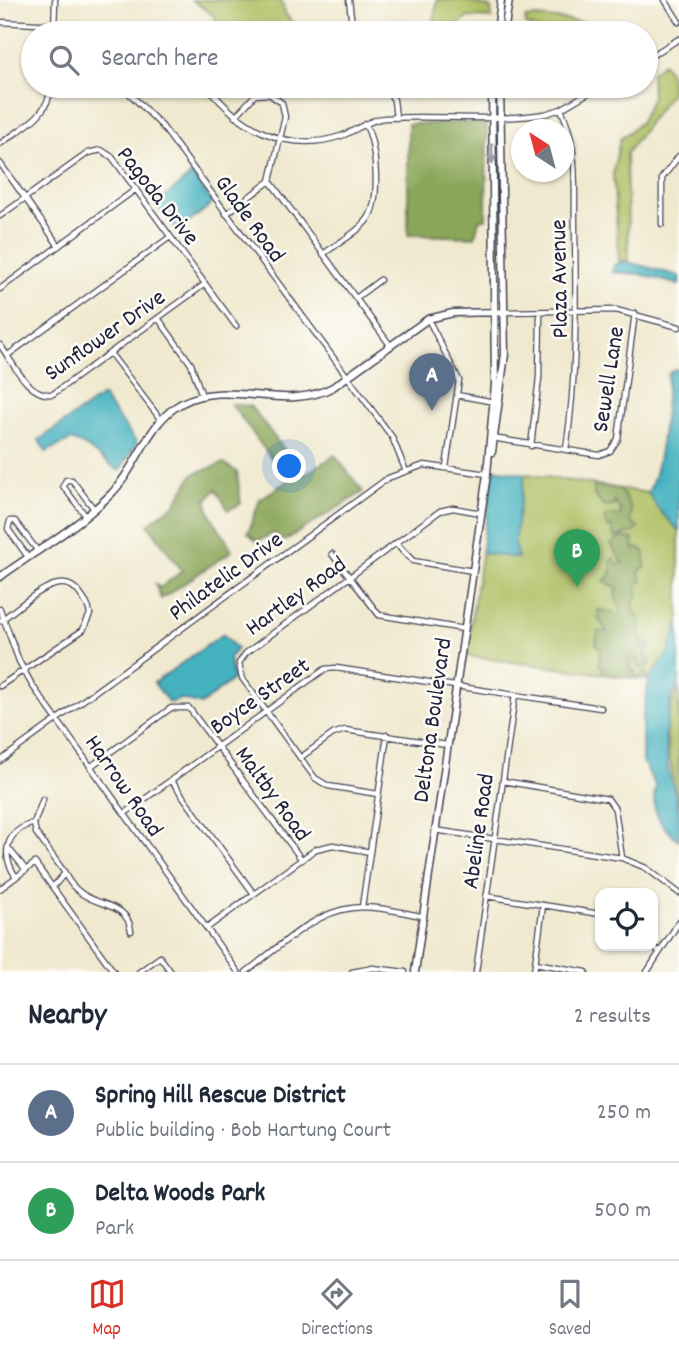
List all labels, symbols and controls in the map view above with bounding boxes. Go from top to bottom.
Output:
search box [21,21,658,98]
icon: search [45,41,83,79]
text: Search here [101,41,219,78]
north arrow [511,119,574,182]
street label: Pagoda Drive [107,140,206,254]
one-way arrow [486,143,498,165]
street label: Glade Road [205,169,292,271]
street label: Plaza Avenue [543,219,579,339]
street label: Sunflower Drive [38,282,173,391]
street label: Sewell Lane [585,324,635,435]
pin: A [409,353,455,411]
your location [272,449,306,483]
street label: Philatelic Drive [162,524,291,631]
pin: B [554,529,600,587]
street label: Hartley Road [239,549,354,646]
street label: Deltona Boulevard [406,636,462,805]
street label: Boyce Street [204,650,318,745]
street label: Harrow Road [75,729,170,845]
street label: Maltby Road [225,740,318,849]
street label: Abeline Road [455,772,505,891]
map controls [595,888,658,951]
button: locate [595,888,658,951]
text: Nearby [28,996,106,1039]
text: 2 results [574,1001,651,1034]
text: Spring Hill Rescue District [95,1078,346,1115]
text: A [45,1097,57,1130]
text: 250 m [597,1097,651,1130]
text: Public building · Bob Hartung Court [95,1115,391,1148]
text: Delta Woods Park [95,1176,265,1213]
text: B [46,1195,56,1228]
text: 500 m [594,1195,651,1228]
text: Park [95,1213,134,1246]
tab: Map [88,1275,126,1344]
tab: Directions [301,1275,373,1344]
tab: Saved [549,1275,591,1344]

